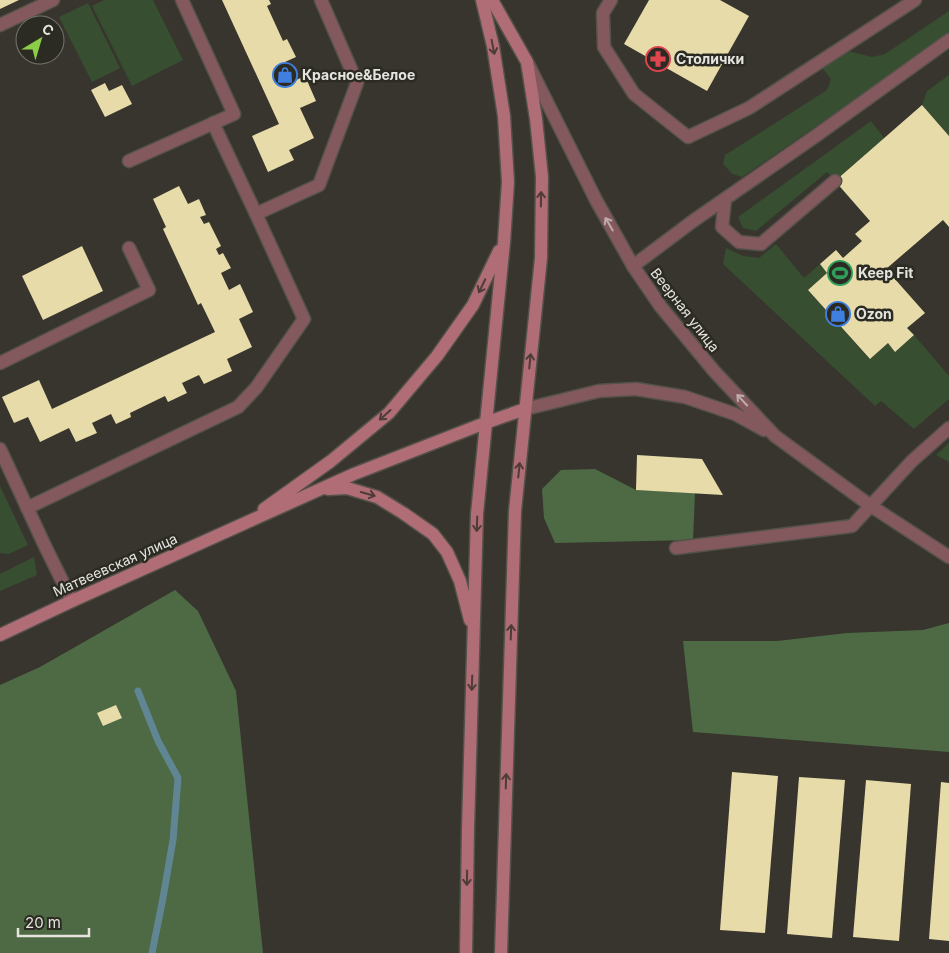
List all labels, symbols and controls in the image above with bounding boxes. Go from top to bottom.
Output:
north arrow [15,15,65,65]
text: С [39,19,58,39]
one-way arrow [489,39,499,55]
pharmacy icon: Столички [645,46,671,72]
place label: Столички [676,50,744,67]
shop icon: Красное&Белое [272,62,298,88]
place label: Красное&Белое [302,66,415,83]
one-way arrow [536,191,546,207]
one-way arrow [604,216,614,231]
sports icon: Keep Fit [827,260,853,286]
street label: Веерная улица [647,264,723,355]
place label: Keep Fit [858,264,913,281]
one-way arrow [477,278,487,293]
shop icon: Ozon [825,301,851,327]
place label: Ozon [856,305,892,322]
one-way arrow [525,353,535,369]
one-way arrow [736,394,748,407]
one-way arrow [379,409,392,421]
one-way arrow [514,462,524,478]
one-way arrow [360,490,376,500]
one-way arrow [472,516,482,532]
street label: Матвеевская улица [50,529,180,600]
one-way arrow [506,624,516,640]
one-way arrow [467,675,477,691]
one-way arrow [502,773,511,789]
one-way arrow [462,869,472,885]
scale bar [18,906,89,938]
text: 20 m [25,913,61,932]

